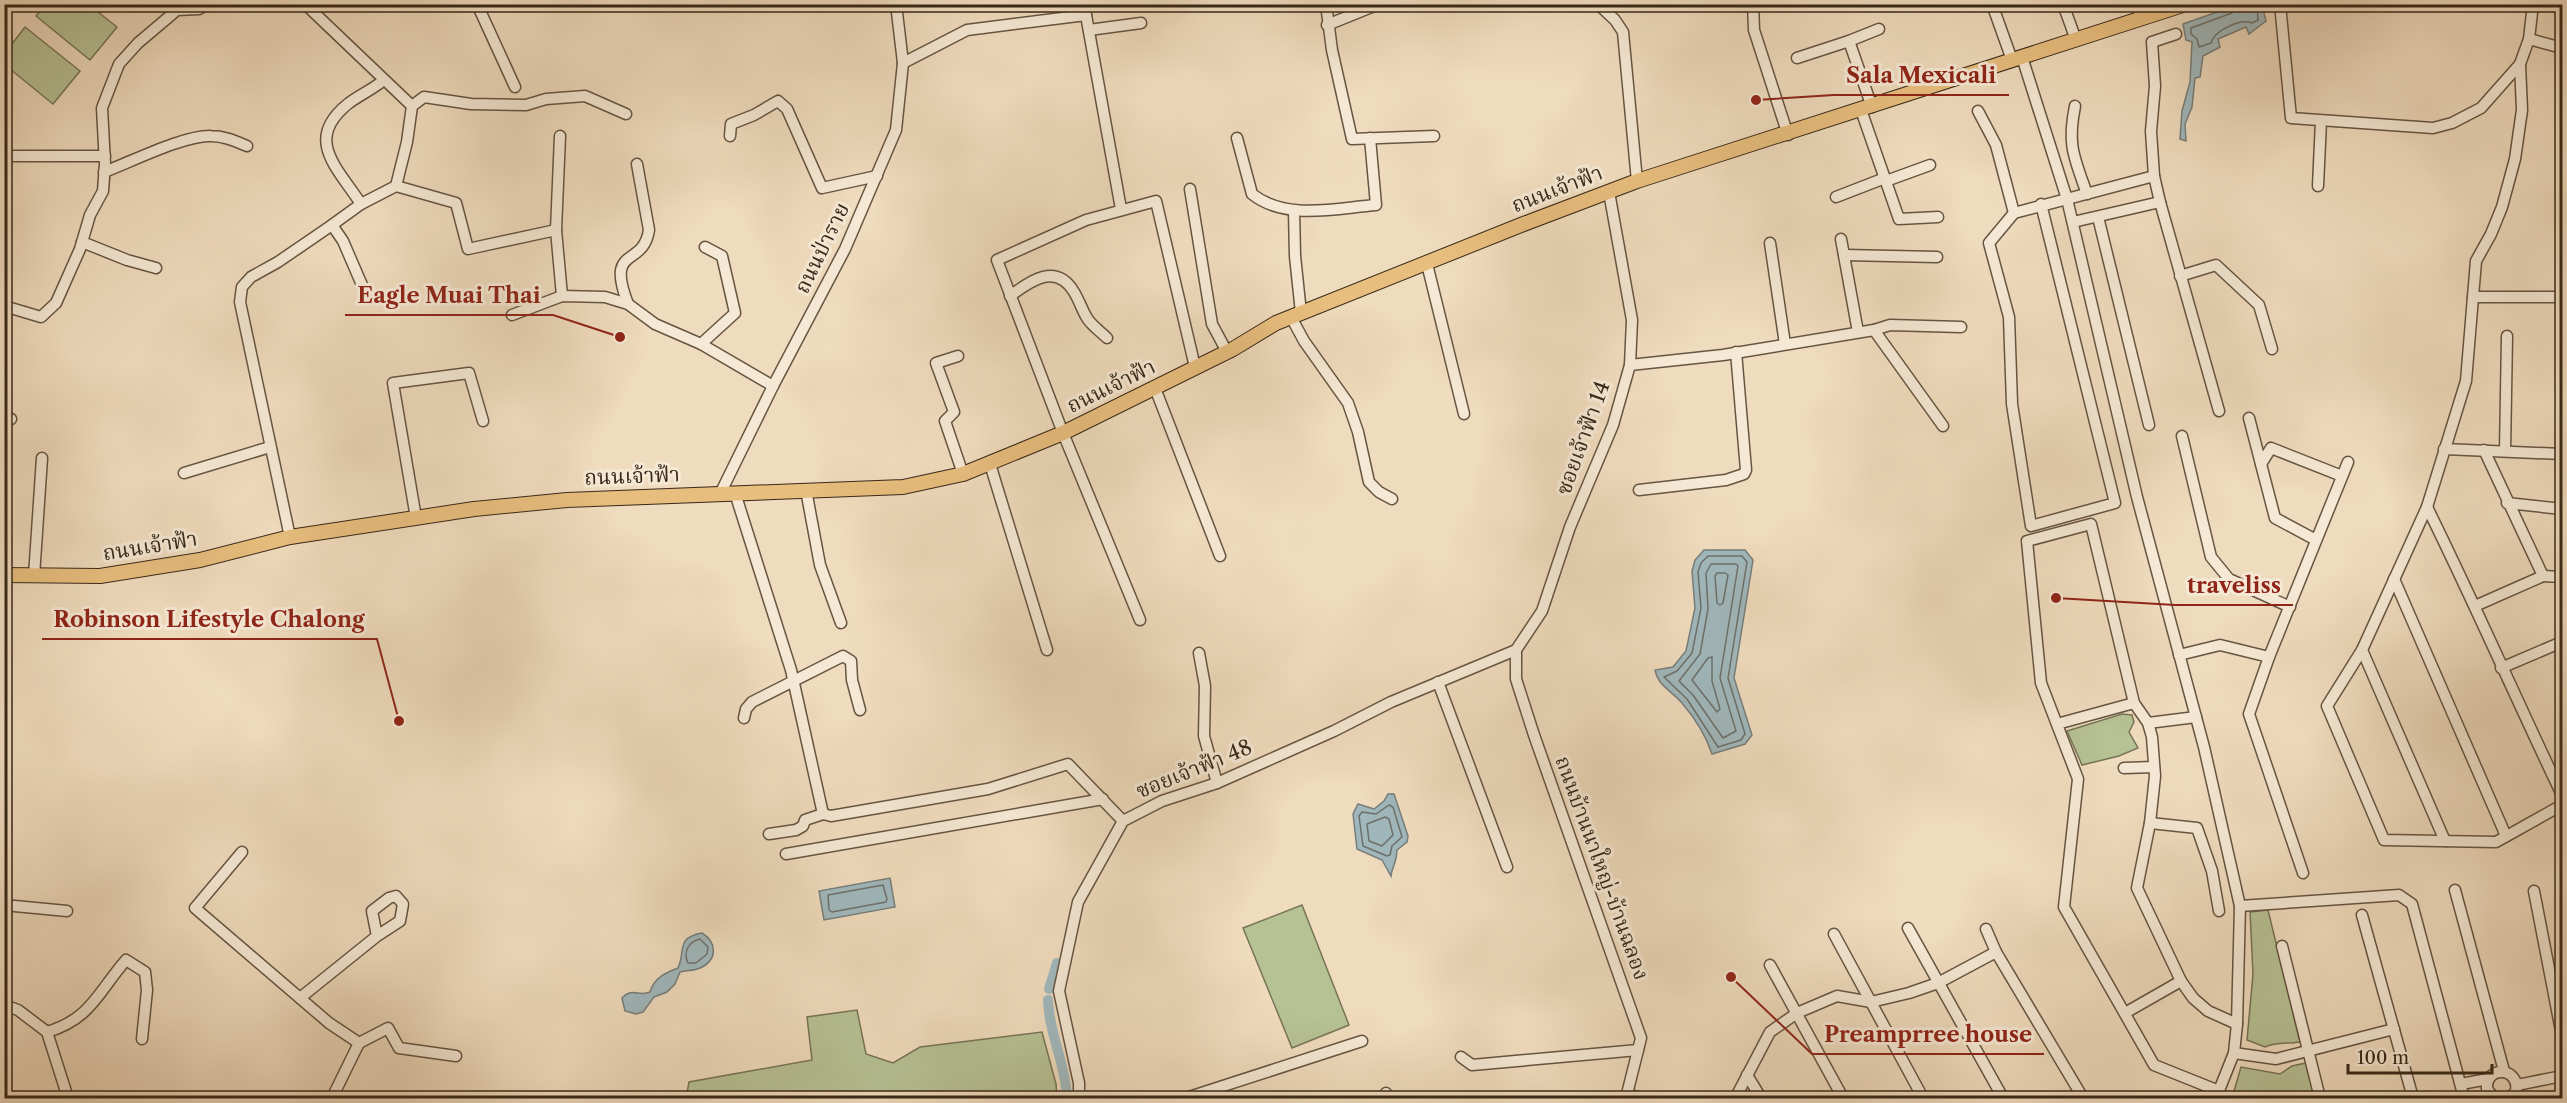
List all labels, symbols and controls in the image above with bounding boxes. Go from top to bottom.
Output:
callout: Sala Mexicali [1834,55,2009,95]
text: Sala Mexicali [1846,62,1996,89]
street label: ถนนเจ้าฟ้า [1508,160,1606,217]
street label: ถนนป่าราย [789,198,854,297]
callout: Eagle Muai Thai [345,275,553,315]
text: Eagle Muai Thai [357,282,541,309]
street label: ถนนเจ้าฟ้า [1062,353,1159,418]
street label: ซอยเจ้าฟ้า 14 [1550,378,1615,498]
street label: ถนนเจ้าฟ้า [584,461,680,490]
street label: ถนนเจ้าฟ้า [101,526,199,565]
callout: traveliss [2175,565,2293,605]
text: traveliss [2187,572,2281,599]
callout: Robinson Lifestyle Chalong [42,599,377,639]
text: Robinson Lifestyle Chalong [53,606,366,633]
street label: ซอยเจ้าฟ้า 48 [1132,734,1255,803]
street label: ถนนบ้านนาใหญ่-บ้านฉลอง [1550,752,1657,983]
callout: Preamprree house [1812,1014,2044,1054]
text: Preamprree house [1824,1021,2032,1048]
scale bar [2348,1037,2492,1075]
text: 100 m [2357,1047,2409,1069]

